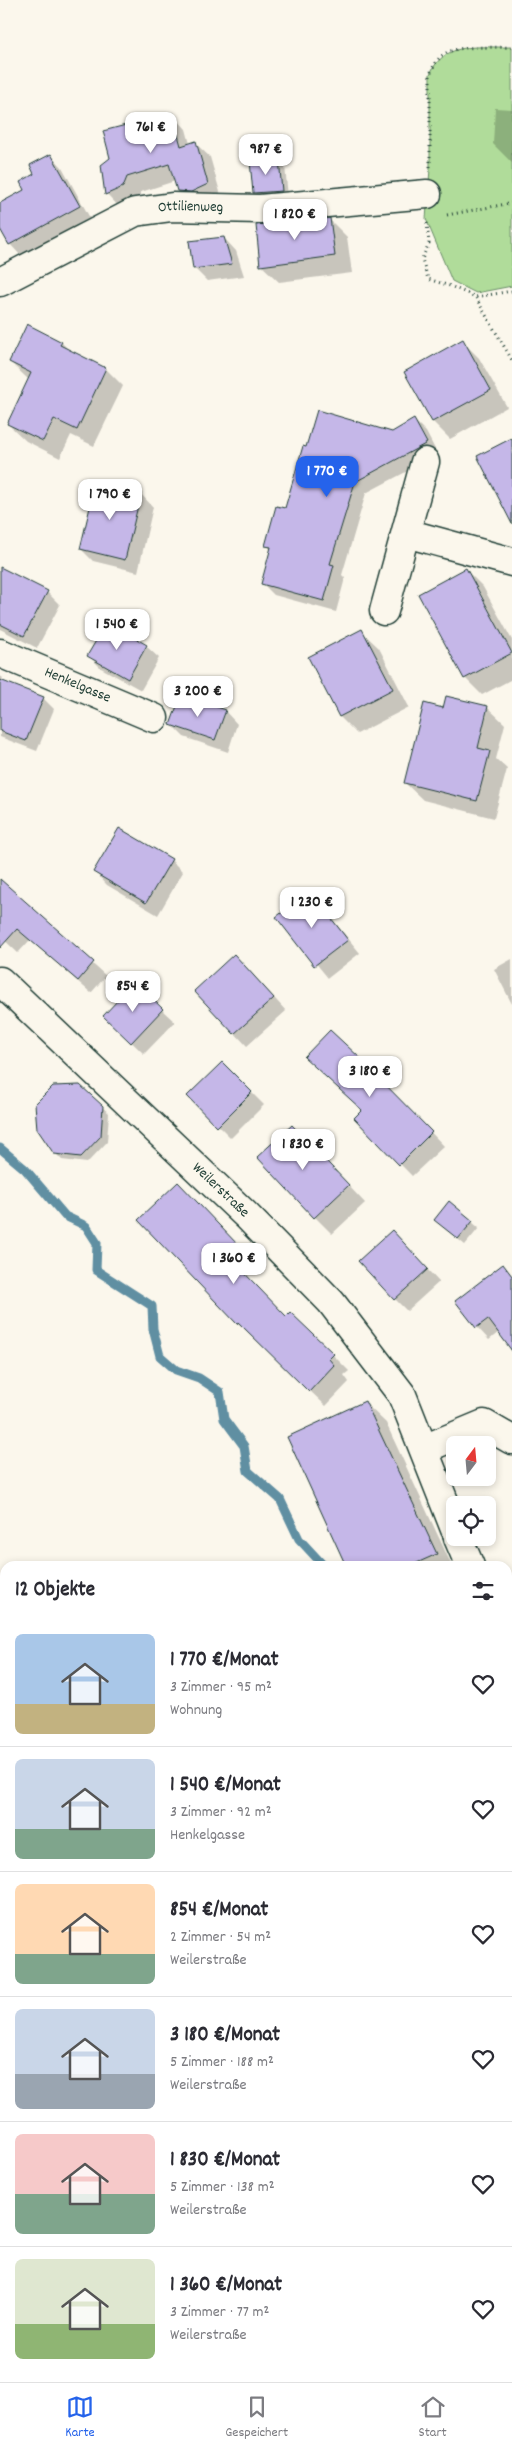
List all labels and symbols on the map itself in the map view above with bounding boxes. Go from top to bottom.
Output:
pin: 761 € [116,112,186,154]
pin: 987 € [231,134,301,176]
street label: Ottilienweg [157,196,223,220]
pin: 1 820 € [249,198,341,241]
pin: 1 770 € [281,456,373,498]
pin: 1 790 € [64,478,156,521]
pin: 1 540 € [71,608,163,651]
street label: Henkelgasse [41,662,114,710]
pin: 3 200 € [152,676,244,718]
pin: 1 230 € [266,886,358,929]
pin: 854 € [98,970,168,1013]
pin: 3 180 € [324,1056,416,1098]
pin: 1 830 € [257,1128,349,1171]
street label: Weilerstraße [187,1158,254,1224]
pin: 1 360 € [188,1242,280,1285]
north arrow [446,1436,496,1486]

